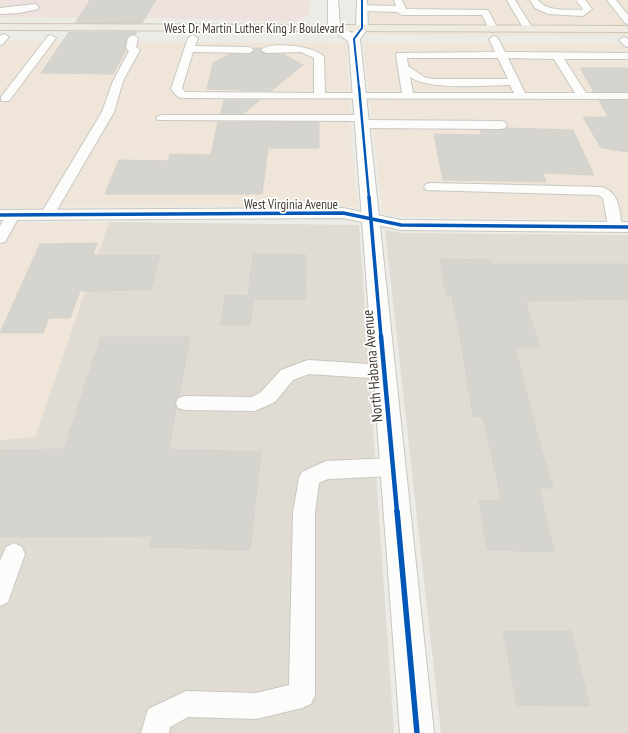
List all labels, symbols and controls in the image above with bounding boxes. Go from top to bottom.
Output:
street label: West Dr. Martin Luther King Jr Boulevard [164,20,344,37]
street label: West Virginia Avenue [244,196,338,213]
street label: North Habana Avenue [358,309,386,423]

